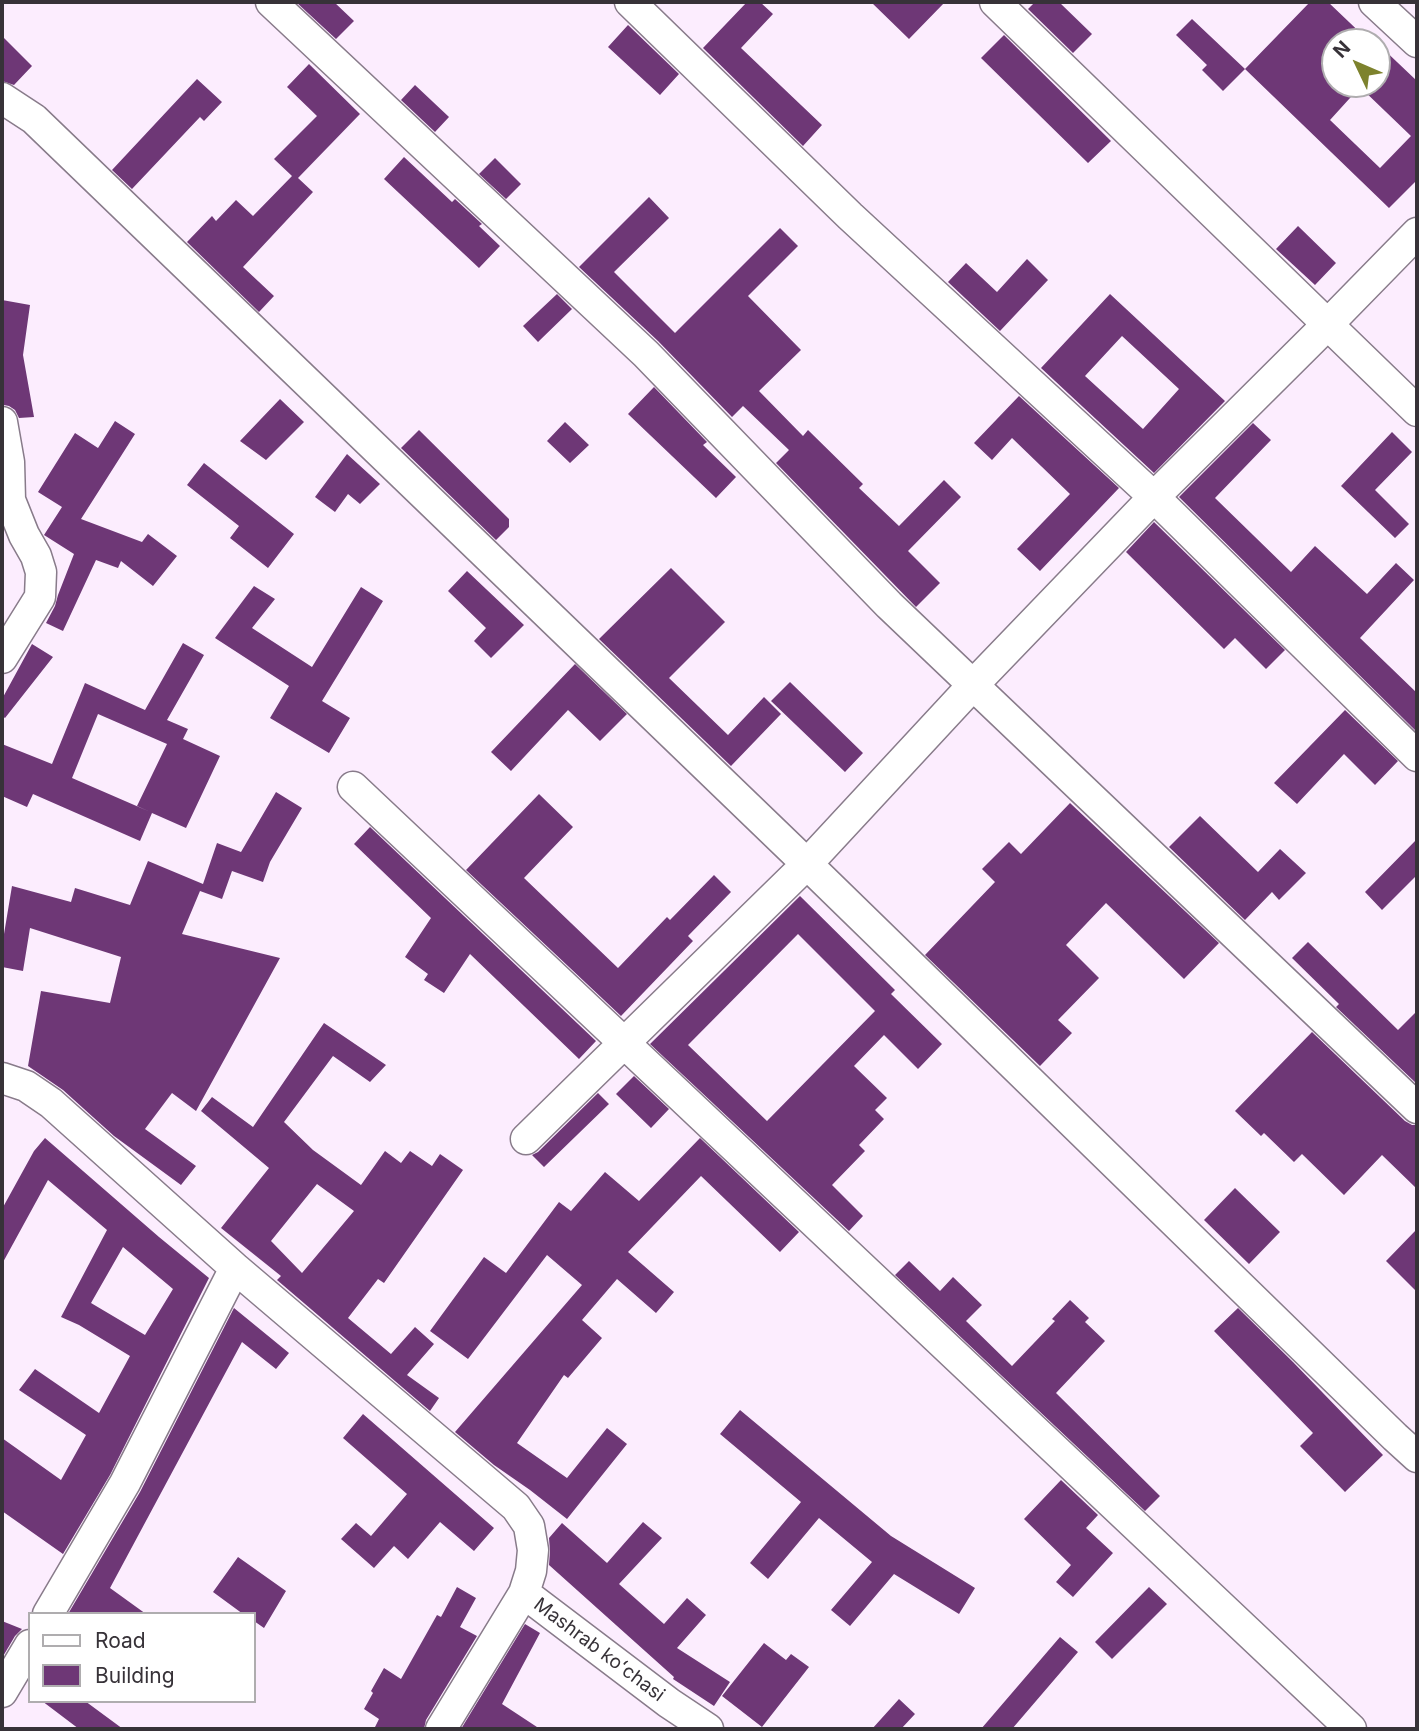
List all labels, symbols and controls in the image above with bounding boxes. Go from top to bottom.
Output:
north arrow [1321,28,1391,98]
text: N [1329,36,1355,63]
street label: Mashrab koʻchasi [529,1593,669,1707]
legend [28,1612,256,1703]
text: Road [95,1628,146,1653]
text: Building [95,1663,175,1688]

